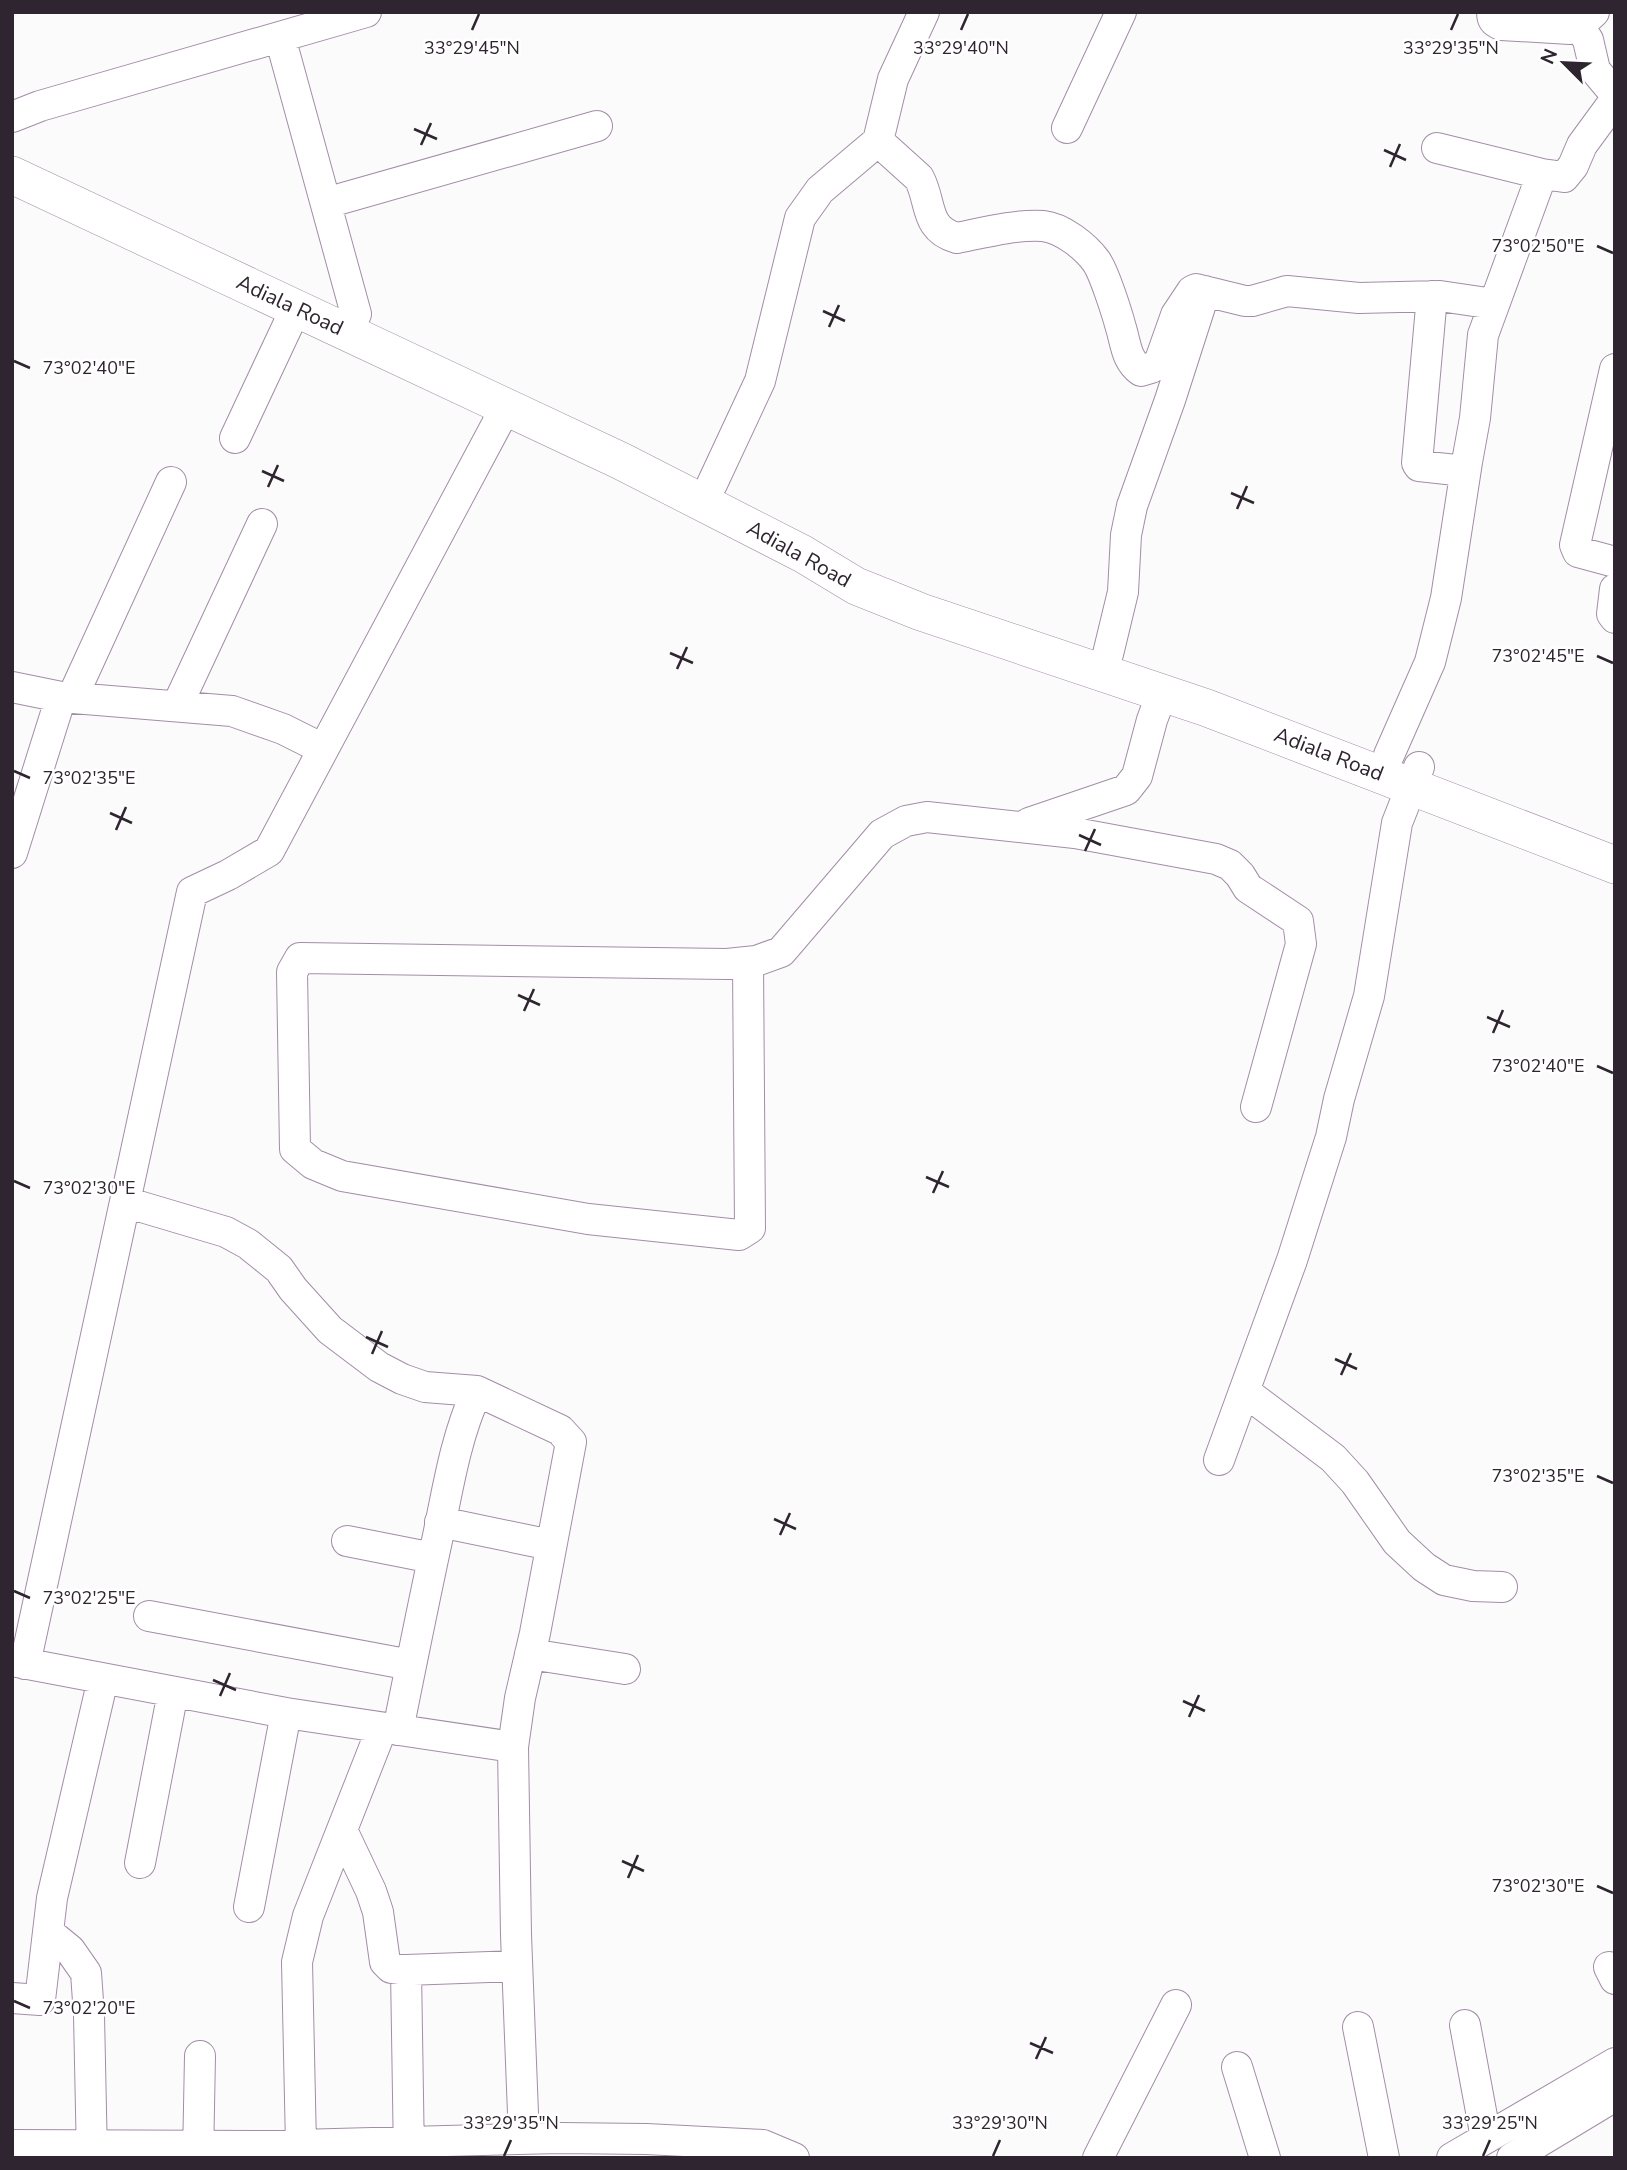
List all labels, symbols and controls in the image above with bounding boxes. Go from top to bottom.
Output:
north arrow [1529,28,1599,98]
text: 33°29'45"N [424,36,520,60]
text: 33°29'40"N [913,36,1009,60]
text: 33°29'35"N [1403,36,1499,60]
text: N [1535,45,1564,68]
text: 73°02'50"E [1492,234,1585,258]
street label: Adiala Road [232,268,348,342]
text: 73°02'40"E [43,356,136,380]
street label: Adiala Road [742,514,856,594]
text: 73°02'45"E [1492,644,1585,668]
street label: Adiala Road [1270,720,1388,788]
text: 73°02'35"E [43,766,136,790]
text: 73°02'40"E [1492,1054,1585,1078]
text: 73°02'30"E [43,1176,136,1200]
text: 73°02'35"E [1492,1464,1585,1488]
text: 73°02'25"E [43,1586,136,1610]
text: 73°02'30"E [1492,1874,1585,1898]
text: 73°02'20"E [43,1996,136,2020]
text: 33°29'35"N [463,2111,559,2135]
text: 33°29'30"N [952,2111,1048,2135]
text: 33°29'25"N [1442,2111,1538,2135]

